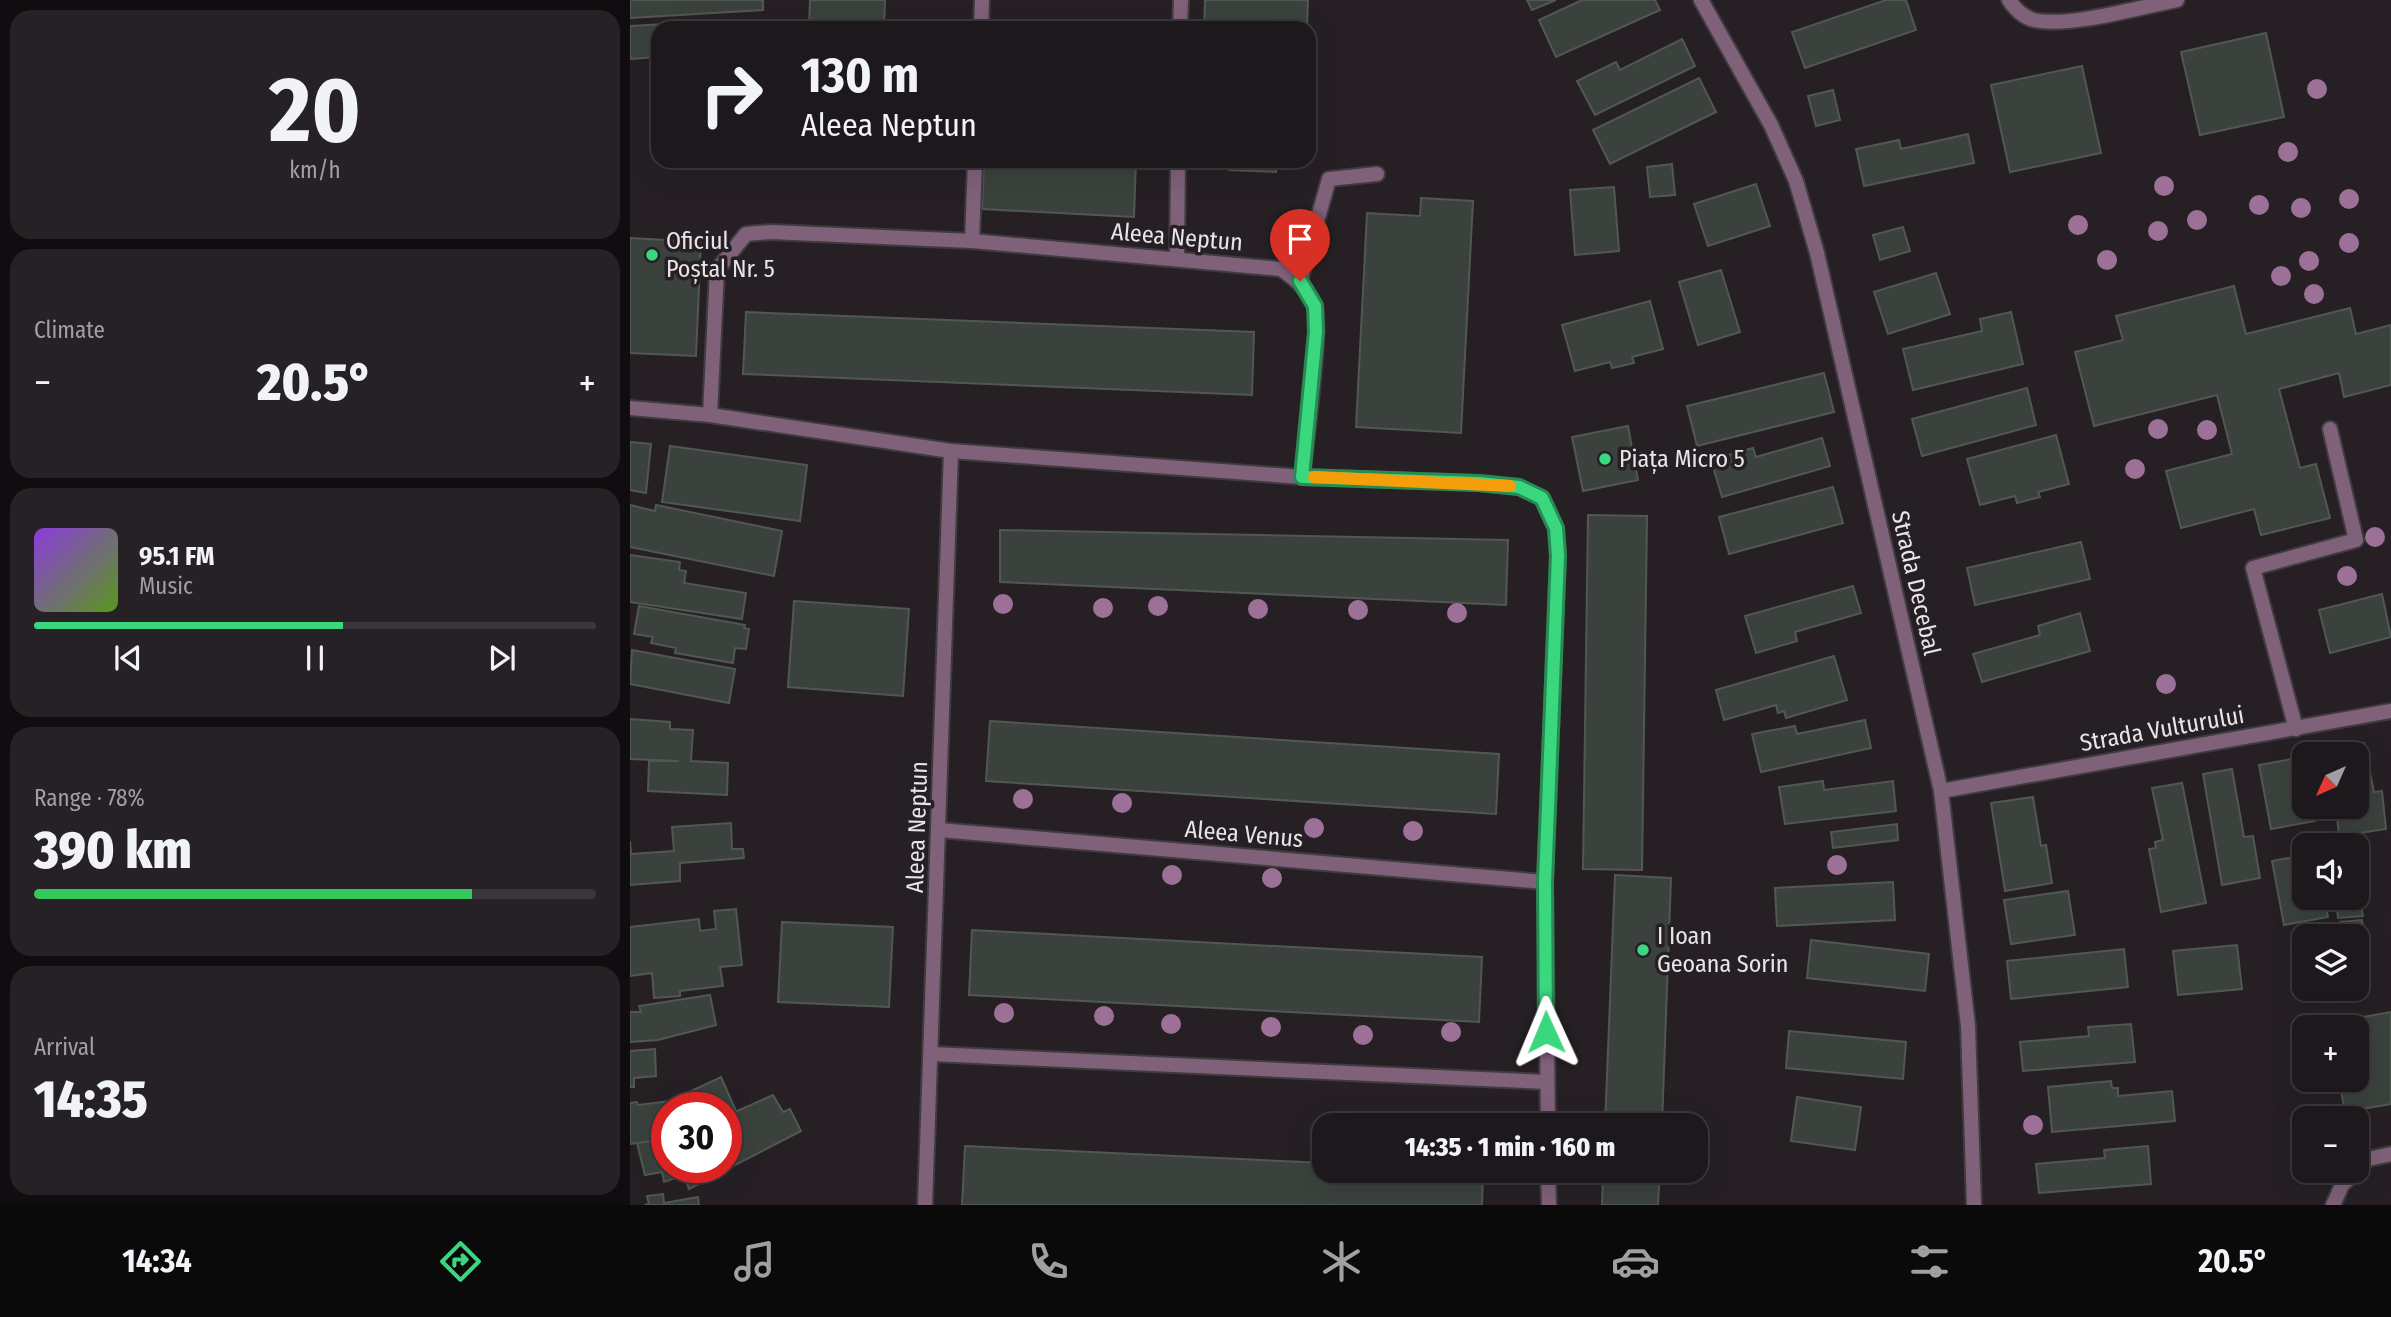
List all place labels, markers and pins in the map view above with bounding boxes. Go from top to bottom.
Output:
pin [1270,209,1330,281]
place label: Oficiul Poștal Nr. 5 [666,227,775,284]
marker: Oficiul Poștal Nr. 5 [644,247,660,263]
place label: Piața Micro 5 [1619,445,1745,474]
marker: Piața Micro 5 [1597,451,1613,467]
place label: I Ioan Geoana Sorin [1657,922,1788,978]
marker: I Ioan Geoana Sorin [1635,942,1651,958]

